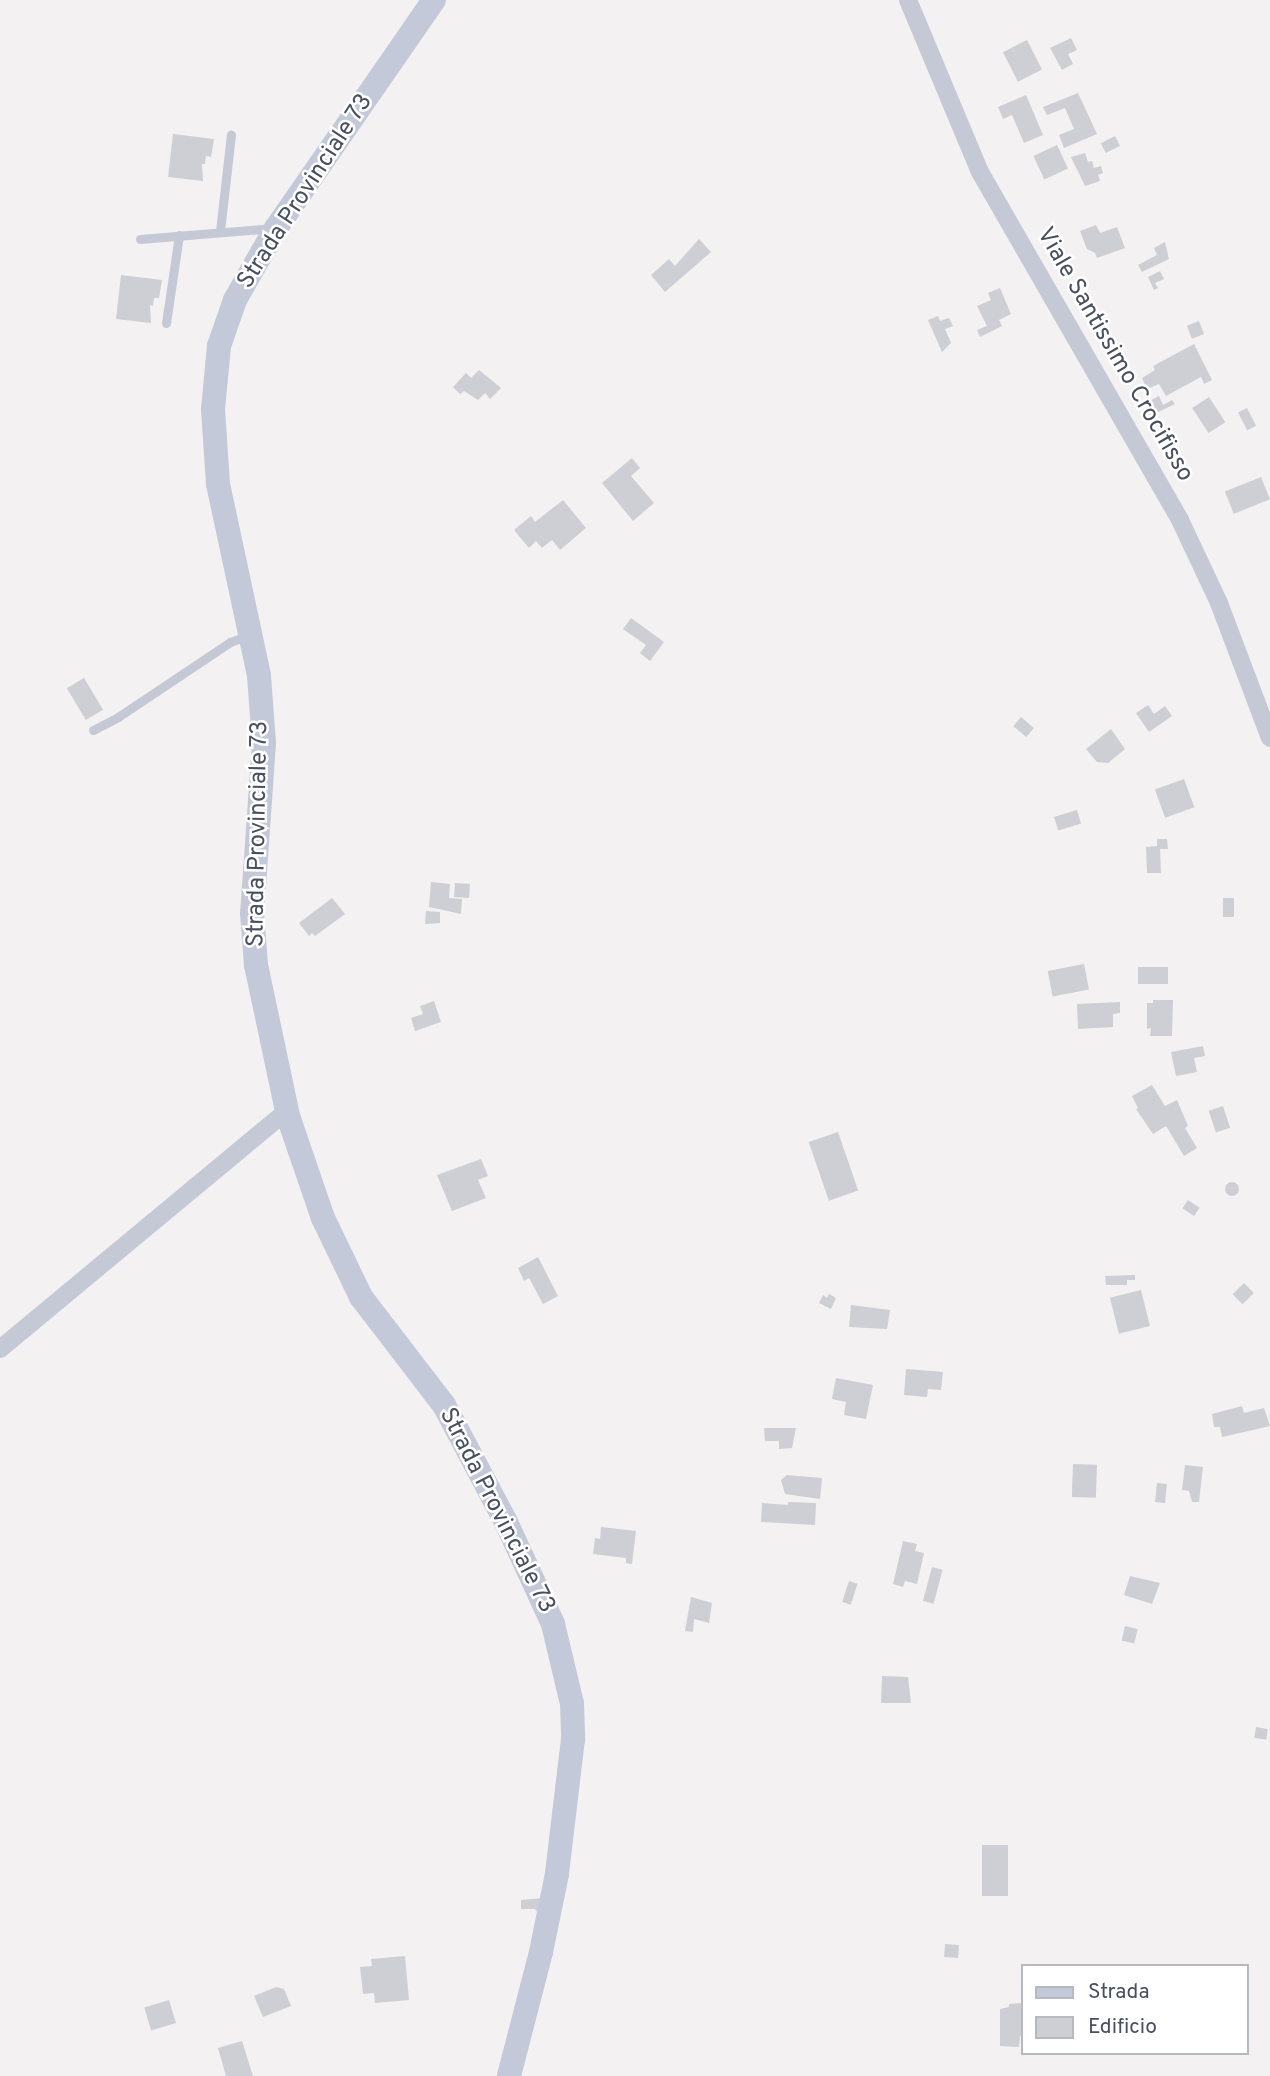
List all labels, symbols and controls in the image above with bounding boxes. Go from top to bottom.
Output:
street label: Strada Provinciale 73 [232,89,380,295]
street label: Viale Santissimo Crocifisso [1029,223,1199,487]
street label: Strada Provinciale 73 [243,720,275,948]
street label: Strada Provinciale 73 [432,1403,560,1619]
legend [1021,1964,1249,2055]
text: Strada [1088,1979,1149,2006]
text: Edificio [1088,2014,1157,2041]

